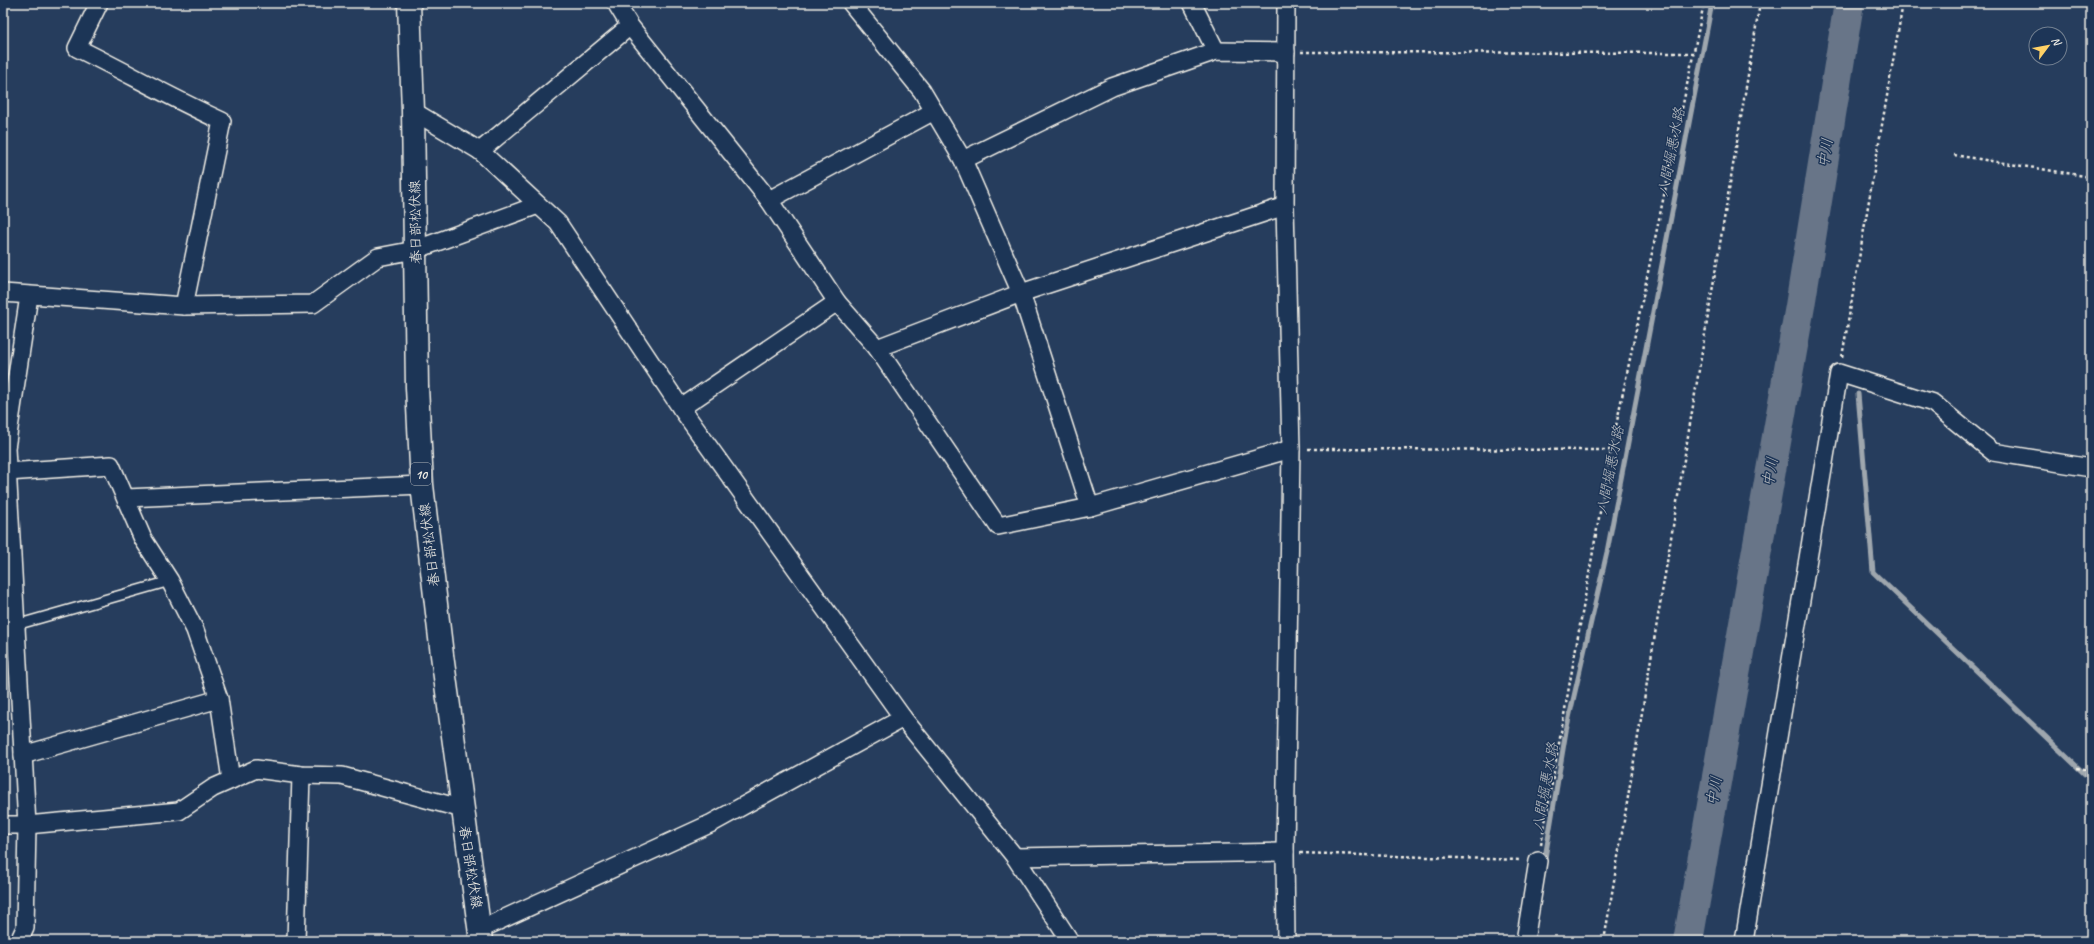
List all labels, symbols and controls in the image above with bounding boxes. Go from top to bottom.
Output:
north arrow [2028,26,2068,66]
text: N [2049,34,2065,49]
water label: 八間堀悪水路 [1654,105,1690,198]
water label: 中川 [1814,137,1837,169]
street label: 春日部松伏線 [406,180,425,264]
water label: 八間堀悪水路 [1593,423,1629,516]
water label: 中川 [1759,456,1782,489]
road number: 10 [411,463,431,485]
street label: 春日部松伏線 [416,502,443,588]
water label: 八間堀悪水路 [1528,740,1563,833]
water label: 中川 [1703,775,1726,808]
street label: 春日部松伏線 [456,824,485,910]

